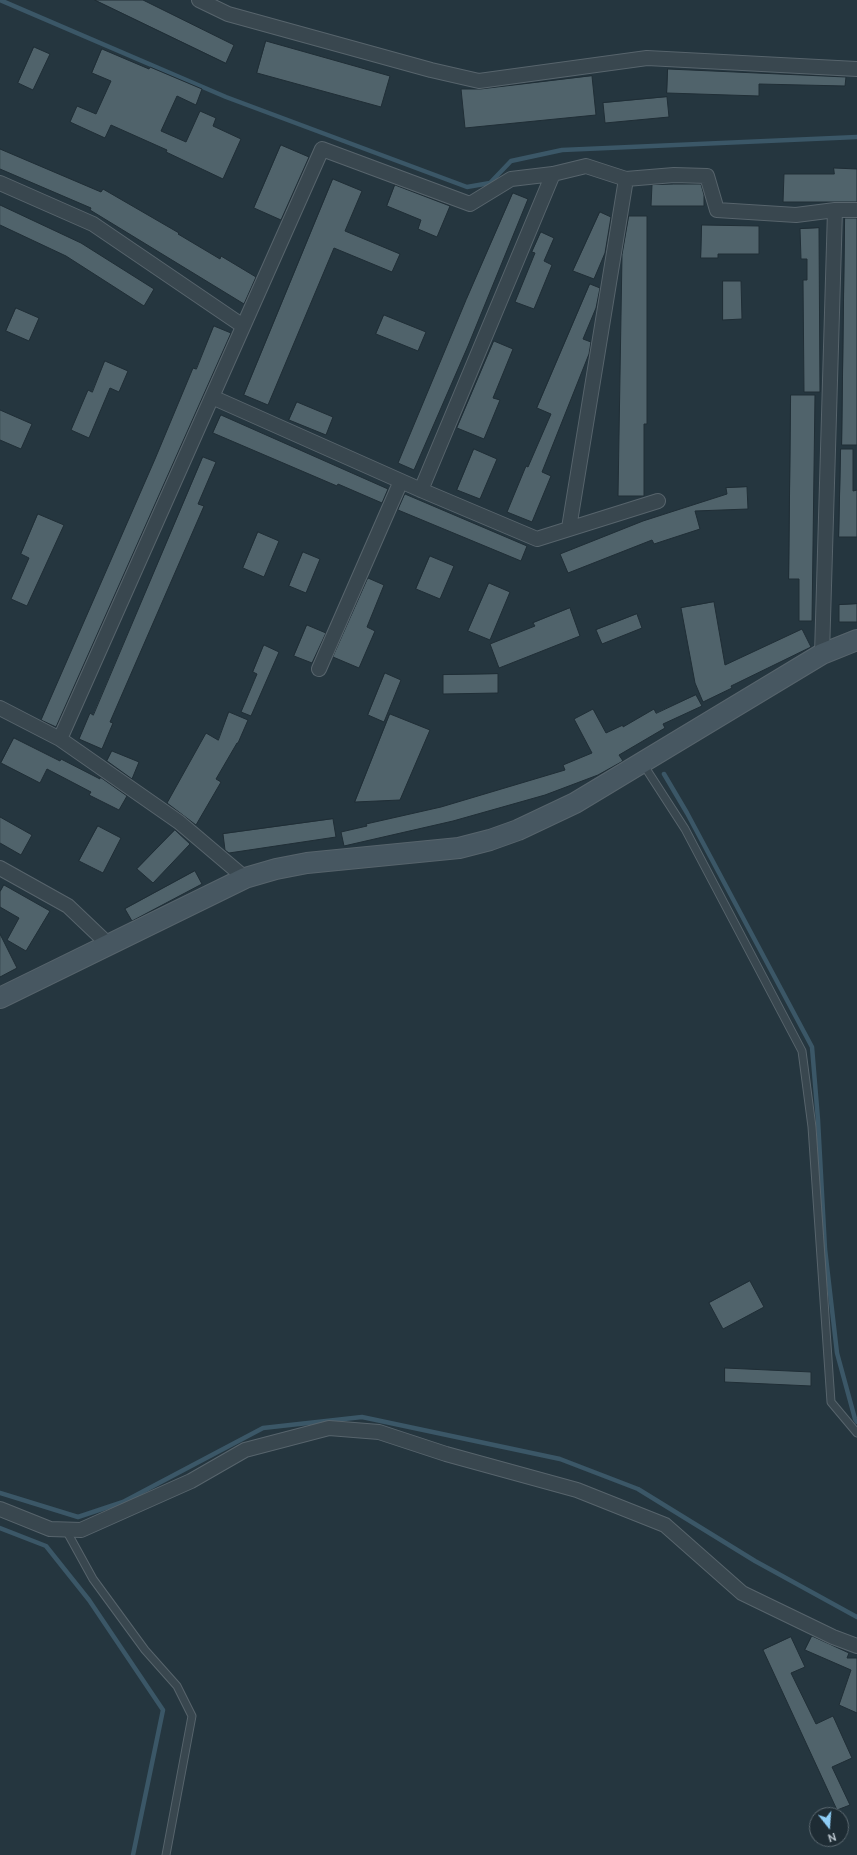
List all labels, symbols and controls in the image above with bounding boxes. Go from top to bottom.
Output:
north arrow [809,1807,849,1847]
text: N [827,1831,838,1844]

